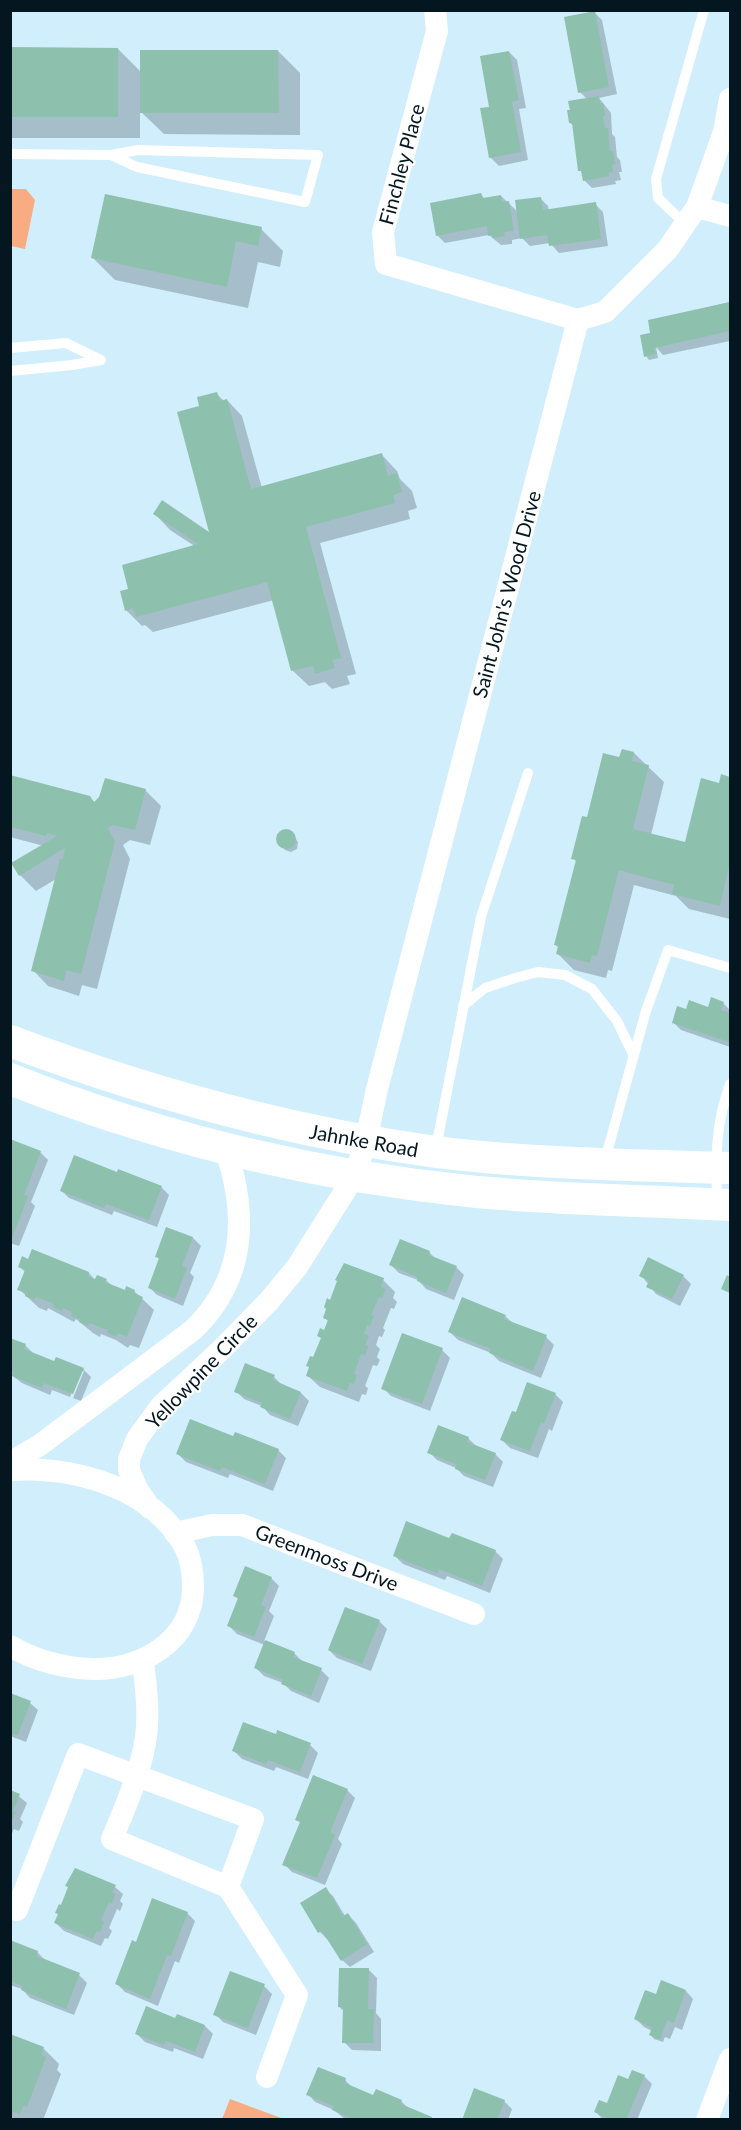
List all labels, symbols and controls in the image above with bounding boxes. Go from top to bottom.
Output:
street label: Finchley Place [373,101,429,227]
street label: Saint John's Wood Drive [467,488,545,700]
street label: Jahnke Road [308,1119,420,1161]
street label: Yellowpine Circle [140,1309,262,1433]
street label: Greenmoss Drive [252,1519,402,1595]

